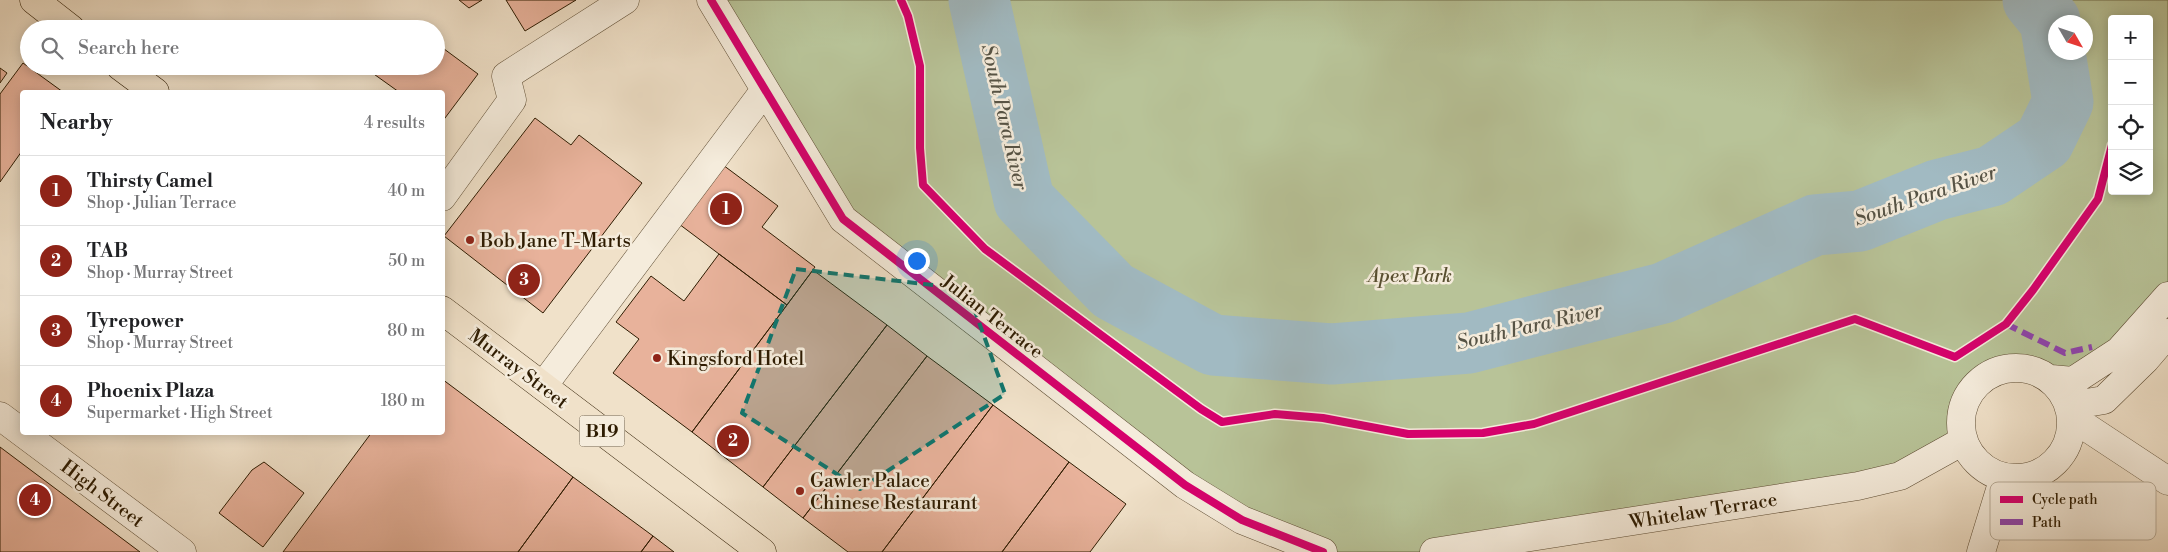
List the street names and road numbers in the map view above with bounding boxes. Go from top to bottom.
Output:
street label: Julian Terrace [936,269,1048,364]
street label: Murray Street [464,324,573,414]
road number: B19 [580,416,624,446]
street label: High Street [56,455,149,533]
street label: Whitelaw Terrace [1626,487,1779,535]

